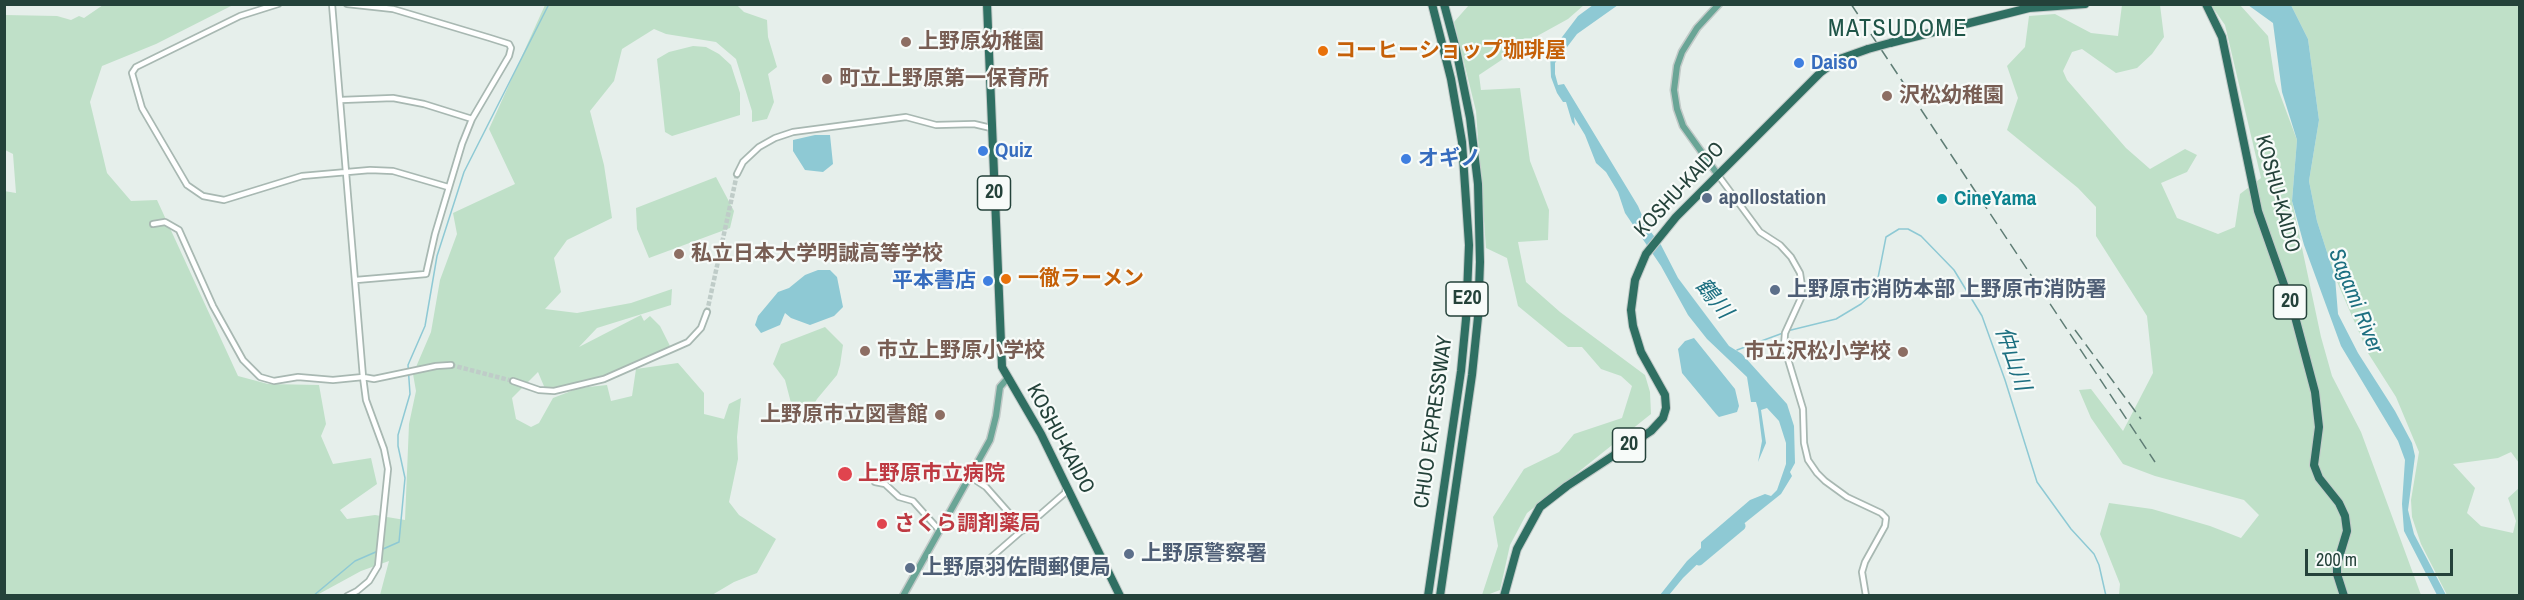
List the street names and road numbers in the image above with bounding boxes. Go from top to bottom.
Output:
street label: KOSHU-KAIDO [2249,133,2305,255]
street label: KOSHU-KAIDO [1630,137,1730,243]
road number: 20 [978,176,1010,210]
road number: E20 [1446,282,1488,316]
road number: 20 [2274,285,2306,319]
street label: CHUO EXPRESSWAY [1409,334,1459,510]
street label: KOSHU-KAIDO [1021,380,1099,498]
road number: 20 [1612,428,1646,462]

